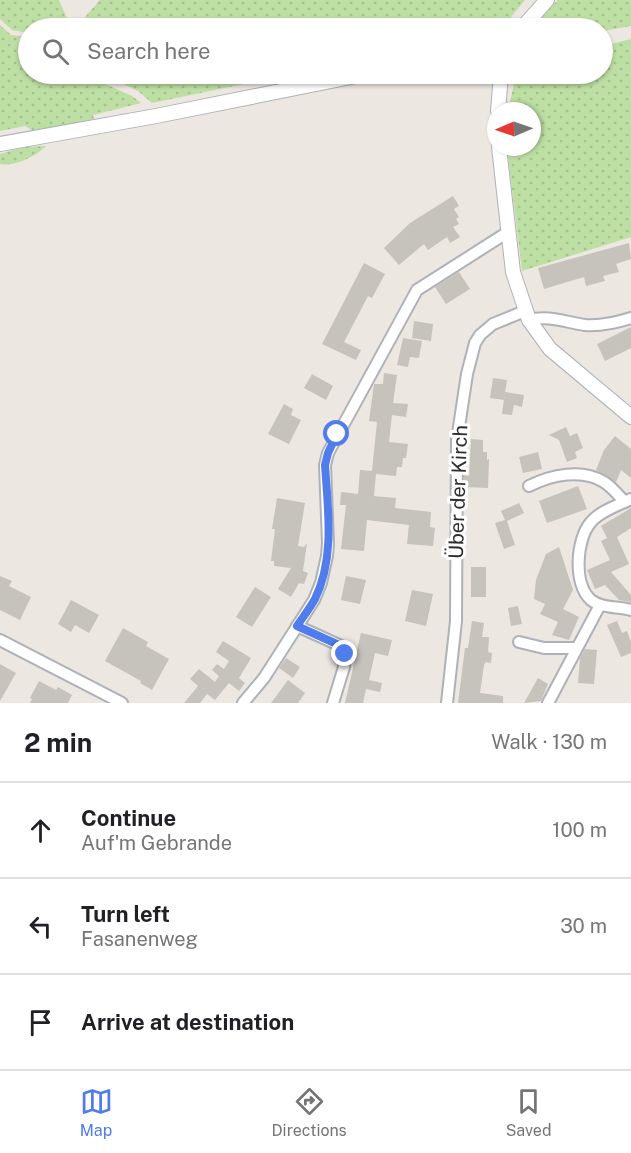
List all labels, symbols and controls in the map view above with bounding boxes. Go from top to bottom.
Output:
search box [18,18,613,84]
icon: search [39,35,72,68]
text: Search here [87,38,211,64]
north arrow [487,102,541,156]
route start [323,420,349,446]
street label: Über der Kirch [443,424,472,560]
route end [331,640,357,666]
text: 2 min [24,727,92,758]
text: Walk · 130 m [491,730,607,754]
text: Continue [81,805,176,831]
icon: ahead [24,814,57,847]
text: 100 m [552,818,607,842]
text: Auf'm Gebrande [81,831,232,855]
text: Turn left [81,901,170,927]
icon: left [24,910,57,943]
text: 30 m [560,914,607,938]
text: Fasanenweg [81,927,198,951]
icon: arrive [24,1006,57,1039]
text: Arrive at destination [81,1009,294,1035]
tab: Map [80,1085,113,1140]
tab: Directions [272,1085,347,1140]
tab: Saved [506,1085,551,1140]

